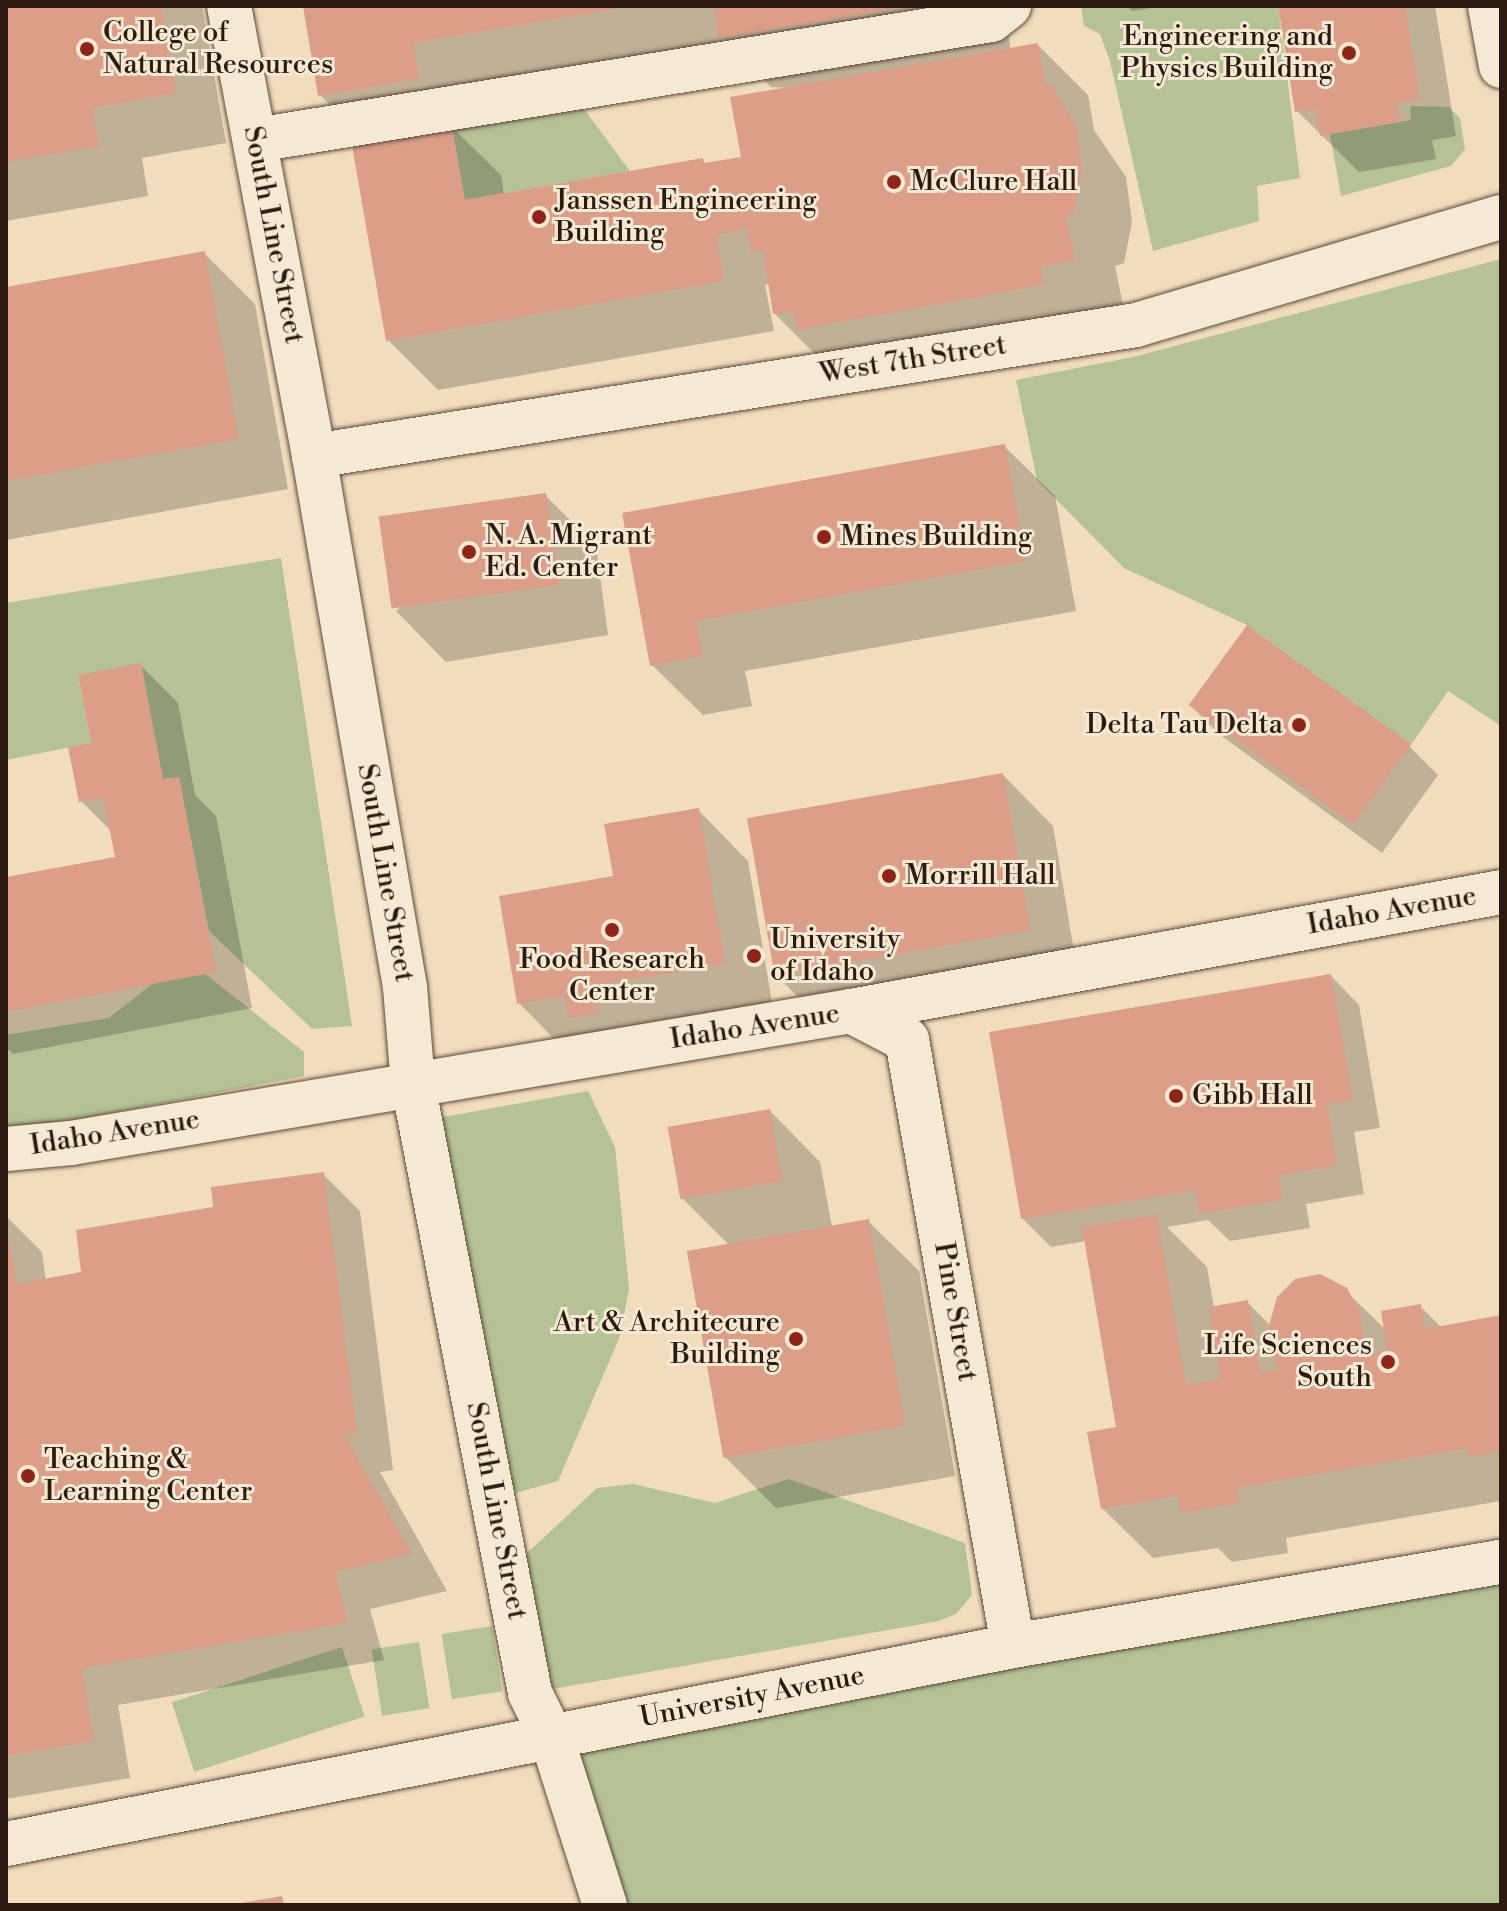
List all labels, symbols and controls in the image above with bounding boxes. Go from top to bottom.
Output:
place label: College of Natural Resources [103,16,333,82]
place label: Engineering and Physics Building [1121,20,1333,86]
marker: College of Natural Resources [78,40,96,58]
marker: Engineering and Physics Building [1340,44,1358,62]
street label: South Line Street [235,123,311,347]
place label: McClure Hall [910,165,1077,199]
marker: McClure Hall [885,173,903,191]
place label: Janssen Engineering Building [555,184,817,250]
marker: Janssen Engineering Building [530,208,548,226]
street label: West 7th Street [817,329,1009,391]
place label: N. A. Migrant Ed. Center [485,519,652,585]
place label: Mines Building [840,520,1032,554]
marker: Mines Building [815,528,833,546]
marker: N. A. Migrant Ed. Center [460,543,478,561]
place label: Delta Tau Delta [1086,708,1283,742]
marker: Delta Tau Delta [1290,716,1308,734]
street label: South Line Street [349,761,421,985]
place label: Morrill Hall [905,859,1056,893]
marker: Morrill Hall [880,867,898,885]
street label: Idaho Avenue [1305,880,1479,942]
marker: Food Research Center [603,921,621,939]
place label: University of Idaho [770,923,900,989]
place label: Food Research Center [519,943,705,1009]
marker: University of Idaho [745,947,763,965]
street label: Idaho Avenue [668,997,842,1057]
place label: Gibb Hall [1192,1079,1313,1113]
marker: Gibb Hall [1167,1087,1185,1105]
street label: Idaho Avenue [28,1103,202,1163]
street label: Pine Street [926,1240,984,1384]
place label: Art & Architecure Building [554,1306,780,1372]
place label: Life Sciences South [1204,1329,1372,1395]
marker: Art & Architecure Building [787,1330,805,1348]
marker: Life Sciences South [1379,1353,1397,1371]
street label: South Line Street [458,1399,534,1623]
place label: Teaching & Learning Center [44,1443,252,1509]
marker: Teaching & Learning Center [19,1467,37,1485]
street label: University Avenue [637,1659,867,1735]

